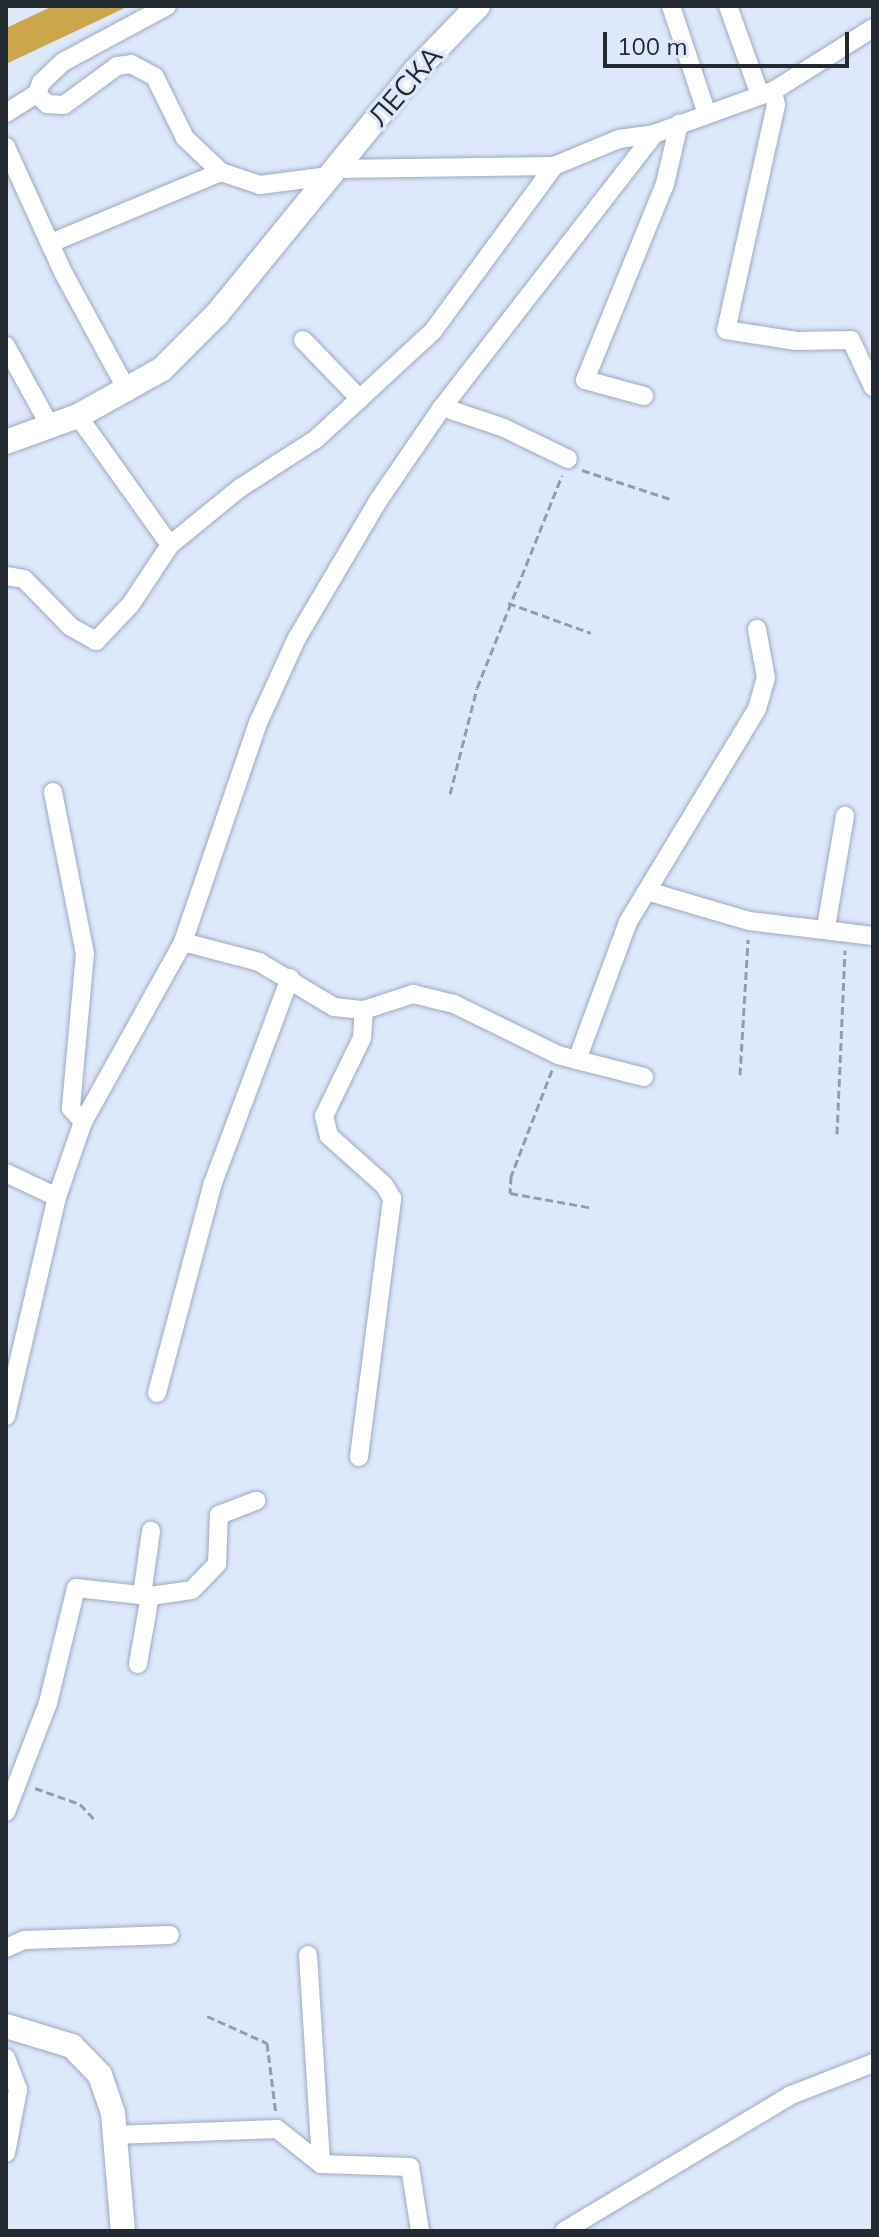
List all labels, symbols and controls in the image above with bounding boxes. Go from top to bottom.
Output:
scale bar [607,16,853,66]
text: 100 m [617,31,688,61]
street label: ЛЕСКА [361,39,449,133]

